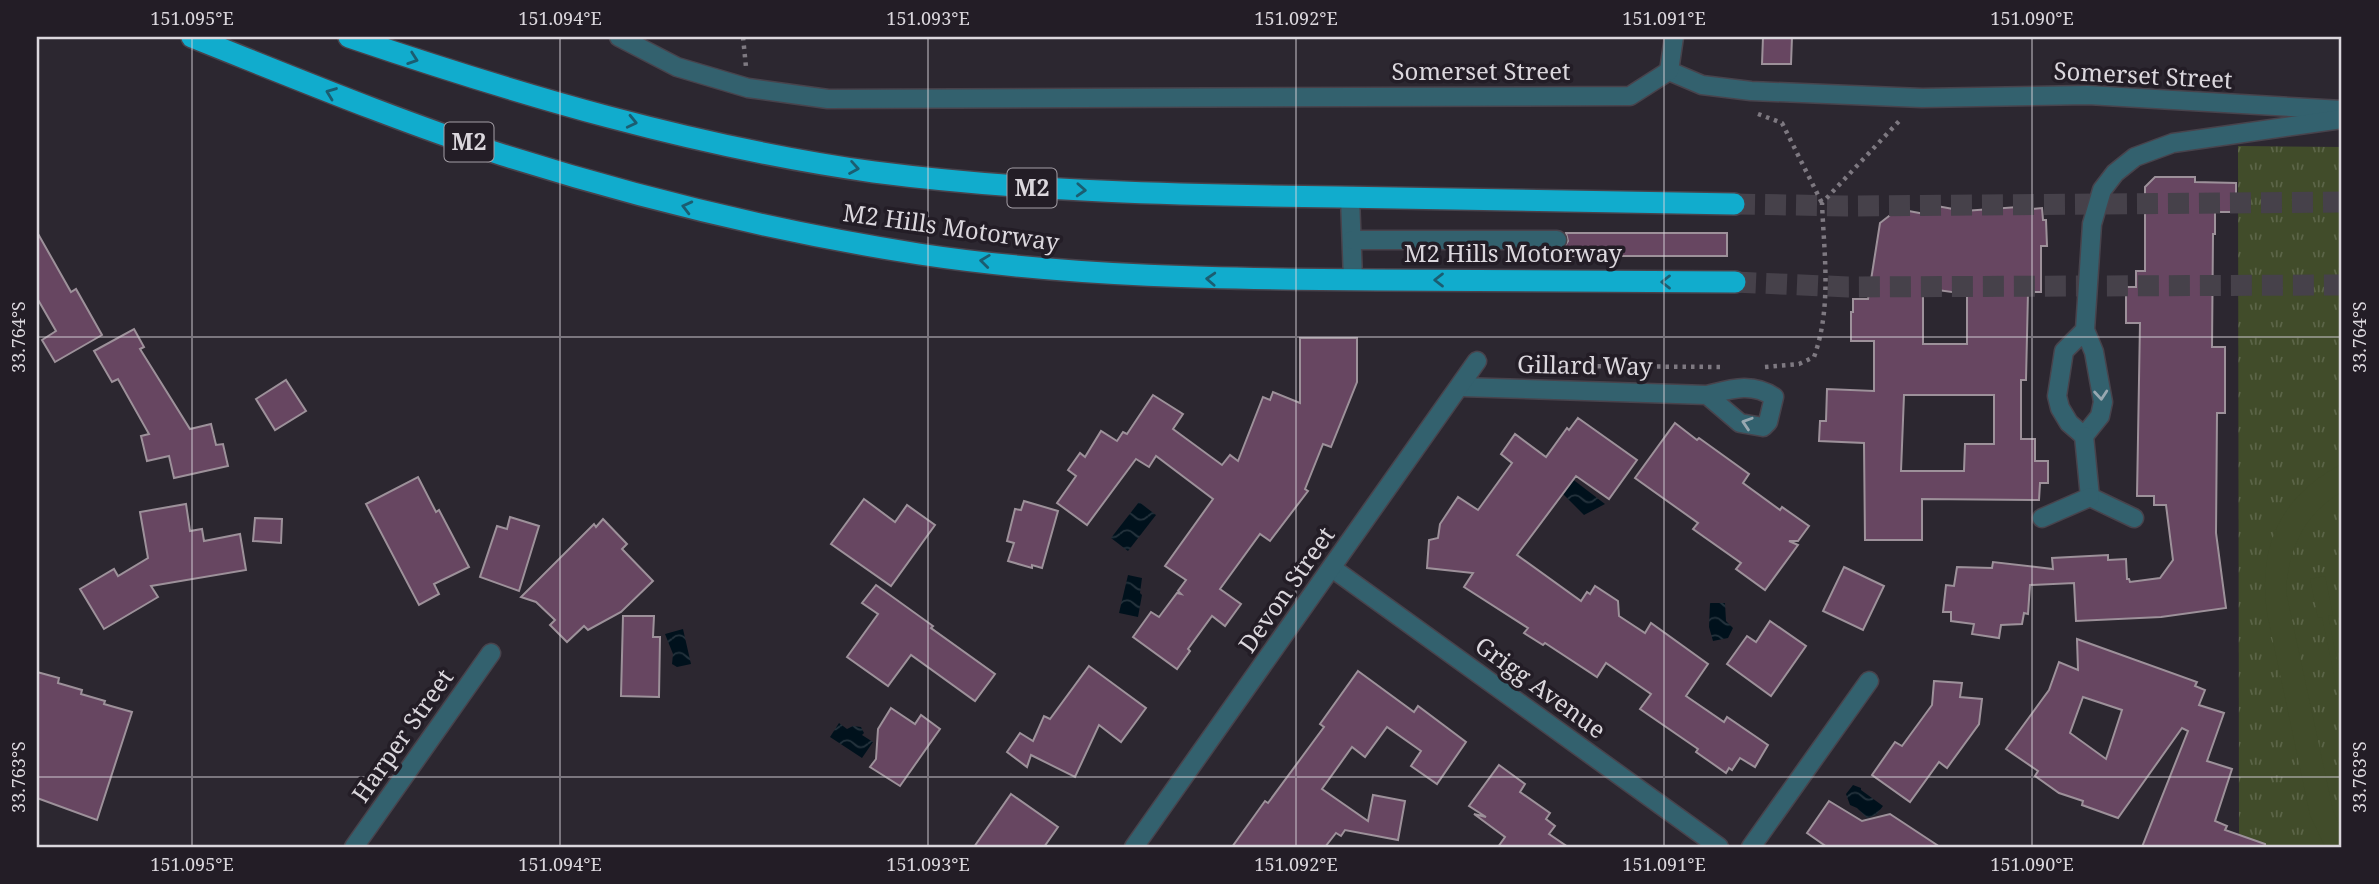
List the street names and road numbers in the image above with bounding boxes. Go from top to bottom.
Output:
street label: Somerset Street [2053,53,2233,96]
street label: Somerset Street [1391,54,1571,87]
road number: M2 [444,122,494,162]
road number: M2 [1007,168,1056,208]
street label: M2 Hills Motorway [841,195,1062,258]
street label: M2 Hills Motorway [1404,236,1622,269]
street label: Gillard Way [1517,347,1654,382]
street label: Devon Street [1230,520,1341,659]
street label: Grigg Avenue [1469,628,1613,745]
street label: Harper Street [344,662,460,808]

